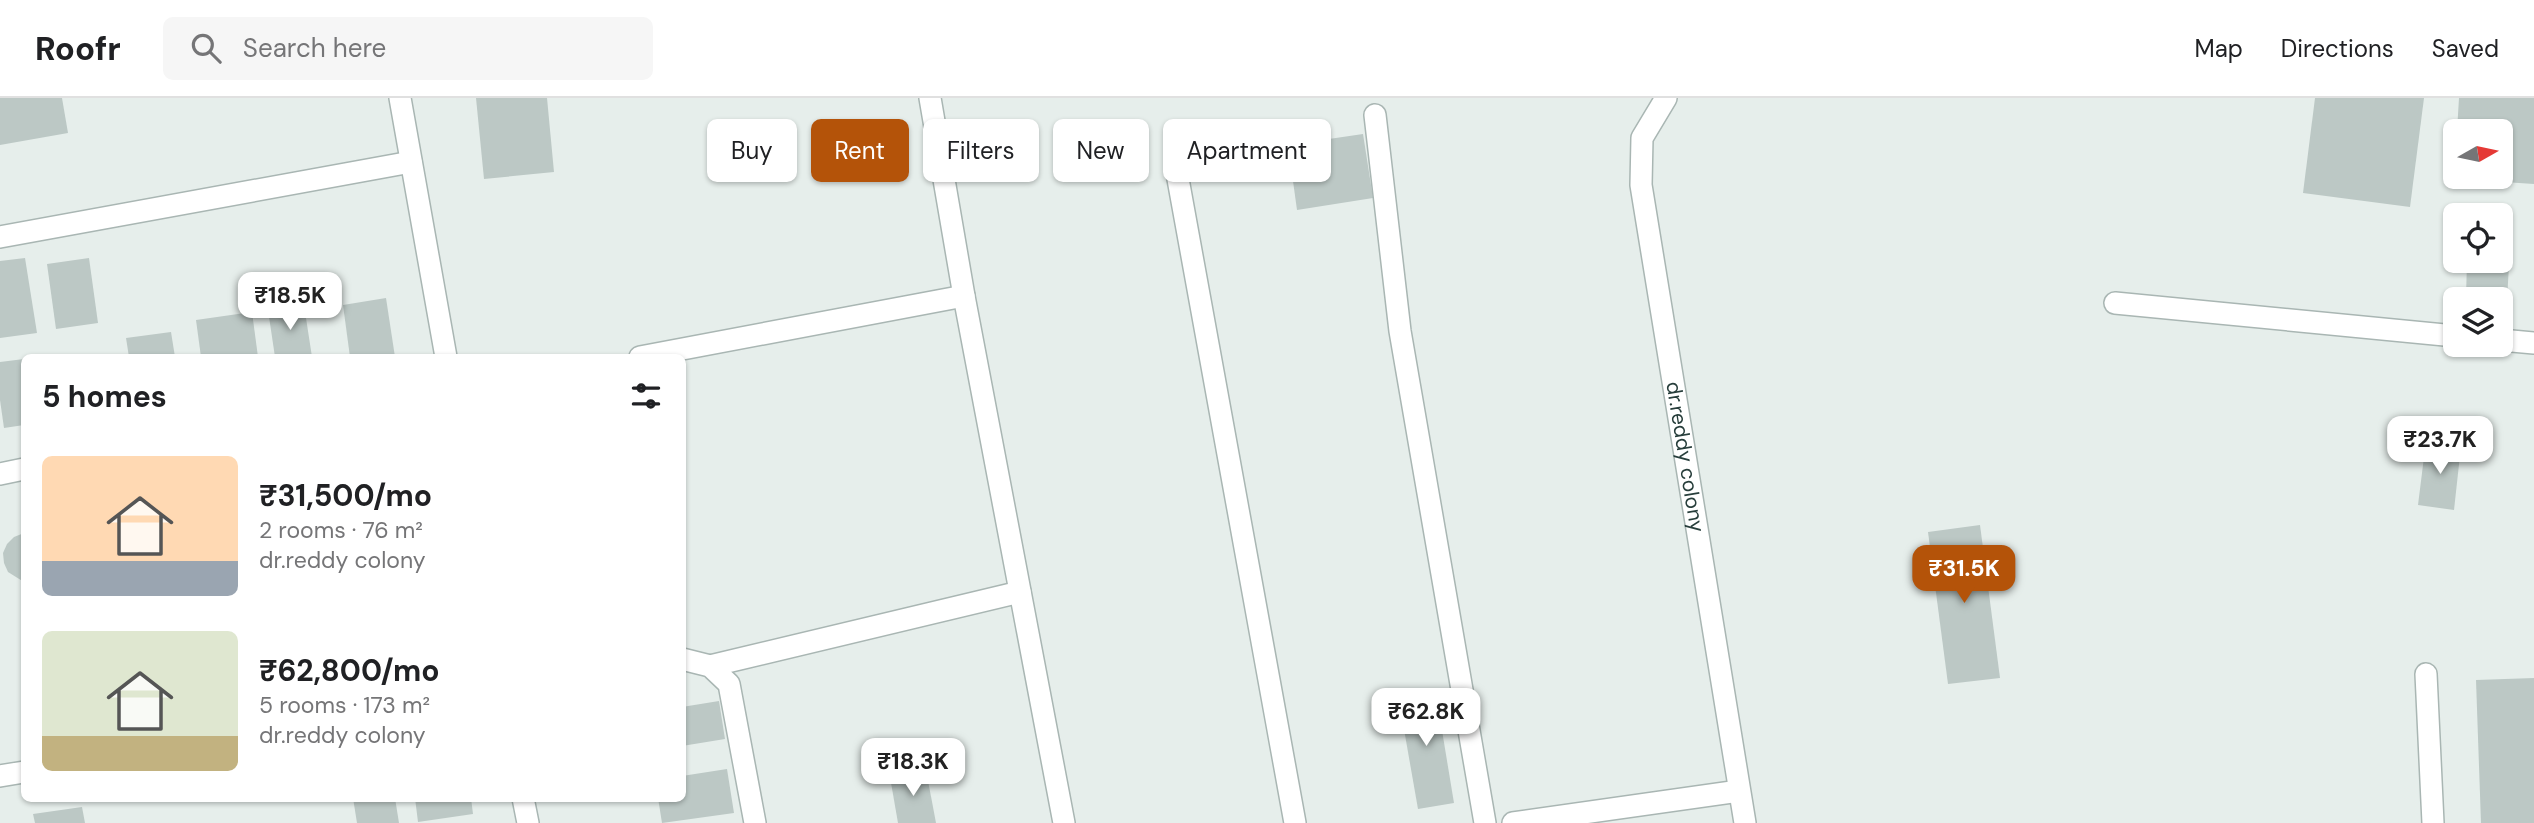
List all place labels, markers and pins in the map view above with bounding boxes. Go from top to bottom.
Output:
pin: ₹18.5K [233,272,347,332]
pin: ₹23.7K [2383,416,2497,476]
pin: ₹31.5K [1907,546,2021,605]
pin: ₹62.8K [1369,688,1483,748]
pin: ₹18.3K [856,738,970,798]

